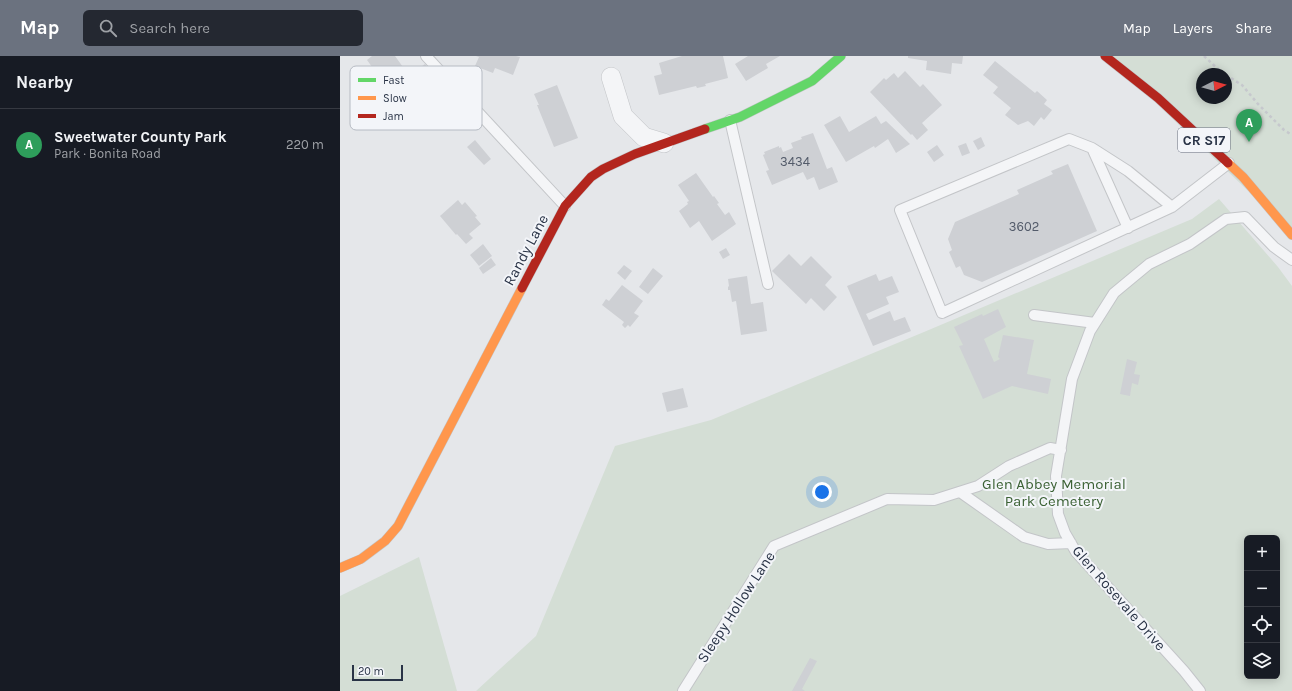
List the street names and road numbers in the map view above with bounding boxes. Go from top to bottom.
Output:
road number: CR S17 [1178,128,1230,152]
street label: Randy Lane [500,211,552,289]
street label: Glen Rosevale Drive [1068,542,1170,654]
street label: Sleepy Hollow Lane [693,548,779,666]

